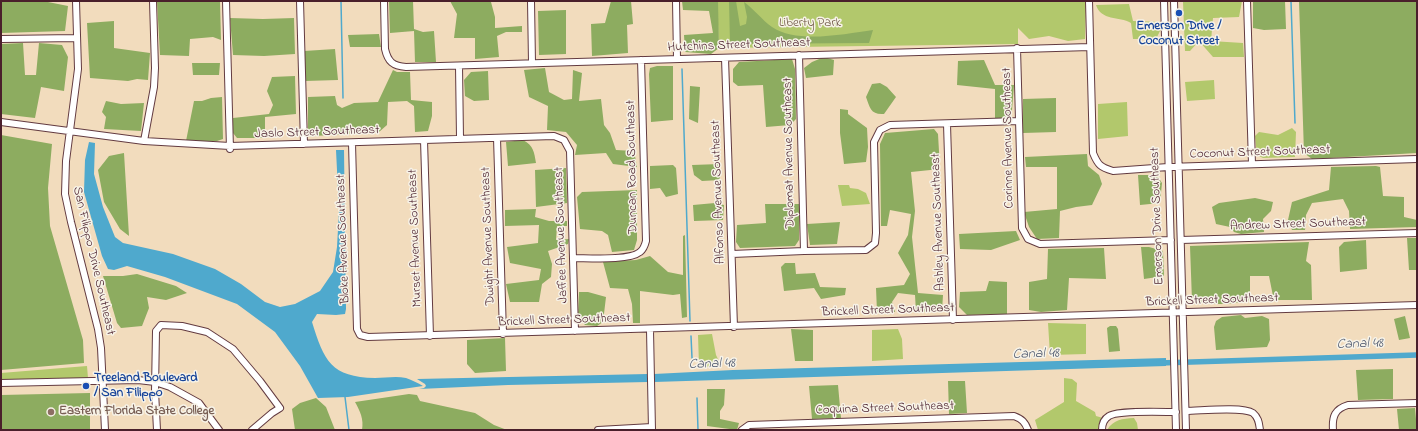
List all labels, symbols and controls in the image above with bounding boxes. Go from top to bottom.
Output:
marker: Emerson Drive / Coconut Street [1174,8,1184,18]
park label: Liberty Park [779,16,841,32]
place label: Emerson Drive / Coconut Street [1136,19,1222,50]
street label: Hutchins Street Southeast [667,36,811,56]
street label: Corinne Avenue Southeast [1000,67,1018,209]
street label: Diplomat Avenue Southeast [781,77,799,229]
street label: Duncan Road Southeast [624,100,642,234]
street label: Alfonso Avenue Southeast [709,120,729,264]
street label: Jaslo Street Southeast [254,123,380,143]
street label: Coconut Street Southeast [1189,143,1331,163]
street label: Emerson Drive Southeast [1148,147,1168,285]
street label: Ashley Avenue Southeast [929,153,949,291]
street label: Jaffee Avenue Southeast [552,166,572,304]
street label: Dwight Avenue Southeast [479,167,499,305]
street label: Murset Avenue Southeast [406,169,426,307]
street label: Bloke Avenue Southeast [334,174,354,304]
street label: San Filippo Drive Southeast [68,185,118,337]
street label: Andrew Street Southeast [1230,215,1366,235]
street label: Brickell Street Southeast [1145,291,1279,311]
street label: Brickell Street Southeast [821,301,955,321]
street label: Brickell Street Southeast [497,311,631,331]
water label: Canal 48 [1336,336,1384,354]
water label: Canal 48 [1012,346,1060,364]
water label: Canal 48 [688,356,736,374]
place label: Treeland Boulevard / San Filippo [94,371,198,402]
marker: Treeland Boulevard / San Filippo [81,381,91,391]
street label: Coquina Street Southeast [815,399,955,419]
place label: Eastern Florida State College [59,404,214,420]
marker: Eastern Florida State College [46,407,56,417]

